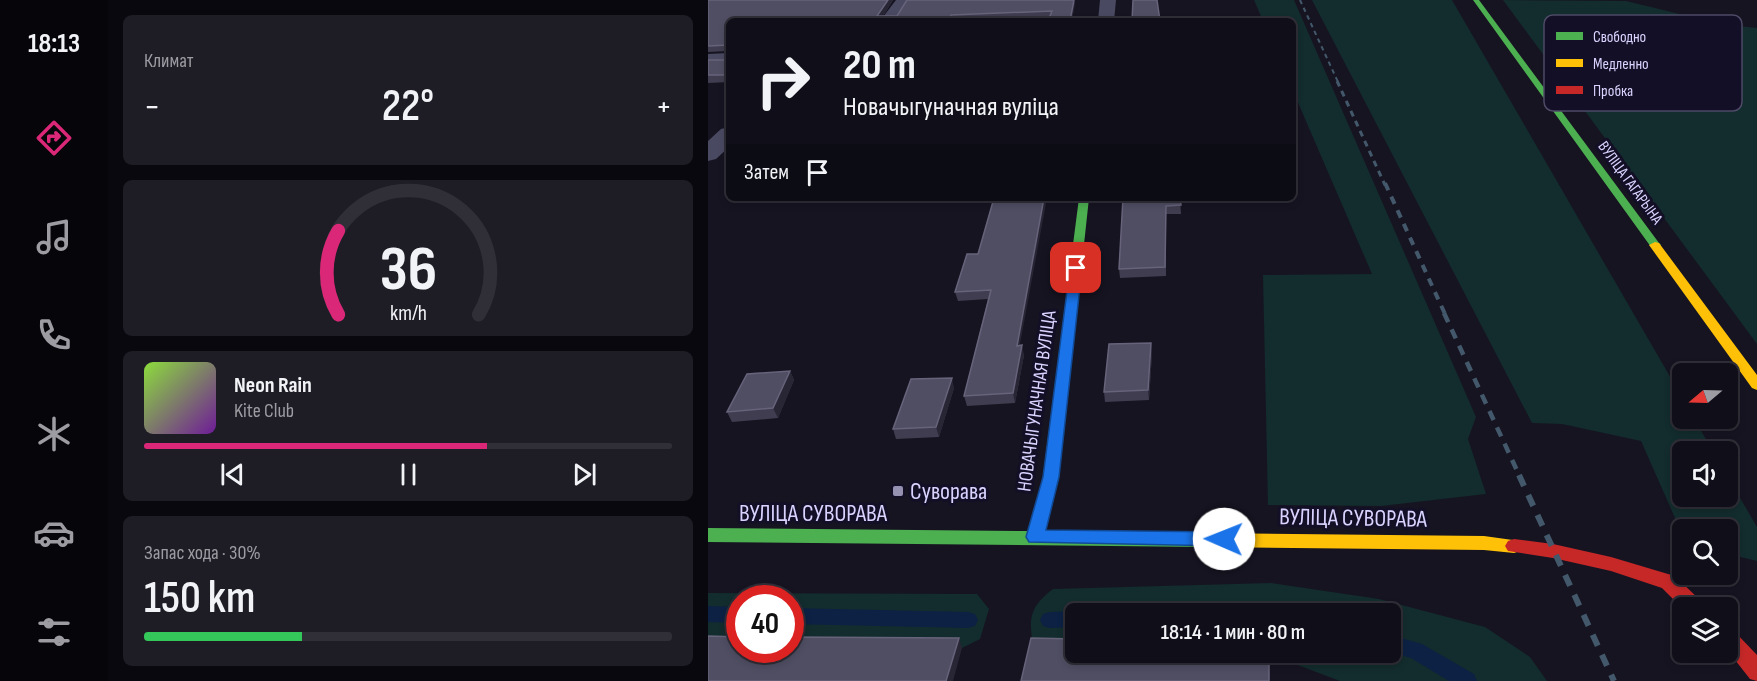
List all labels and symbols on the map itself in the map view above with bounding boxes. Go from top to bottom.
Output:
legend [1544,15,1742,111]
text: Свободно [1593,28,1646,47]
text: Медленно [1593,55,1649,74]
text: Пробка [1593,82,1633,101]
street label: ВУЛІЦА ГАГАРЫНА [1594,138,1667,228]
pin [1050,242,1101,293]
street label: НОВАЧЫГУНАЧНАЯ ВУЛІЦА [1012,309,1062,493]
north arrow [1672,363,1738,429]
place label: Суворава [910,477,987,506]
marker: Суворава [891,484,905,498]
street label: ВУЛІЦА СУВОРАВА [739,499,888,528]
street label: ВУЛІЦА СУВОРАВА [1279,502,1428,534]
position arrow [1192,507,1256,571]
speed limit sign: 40 [726,585,804,663]

